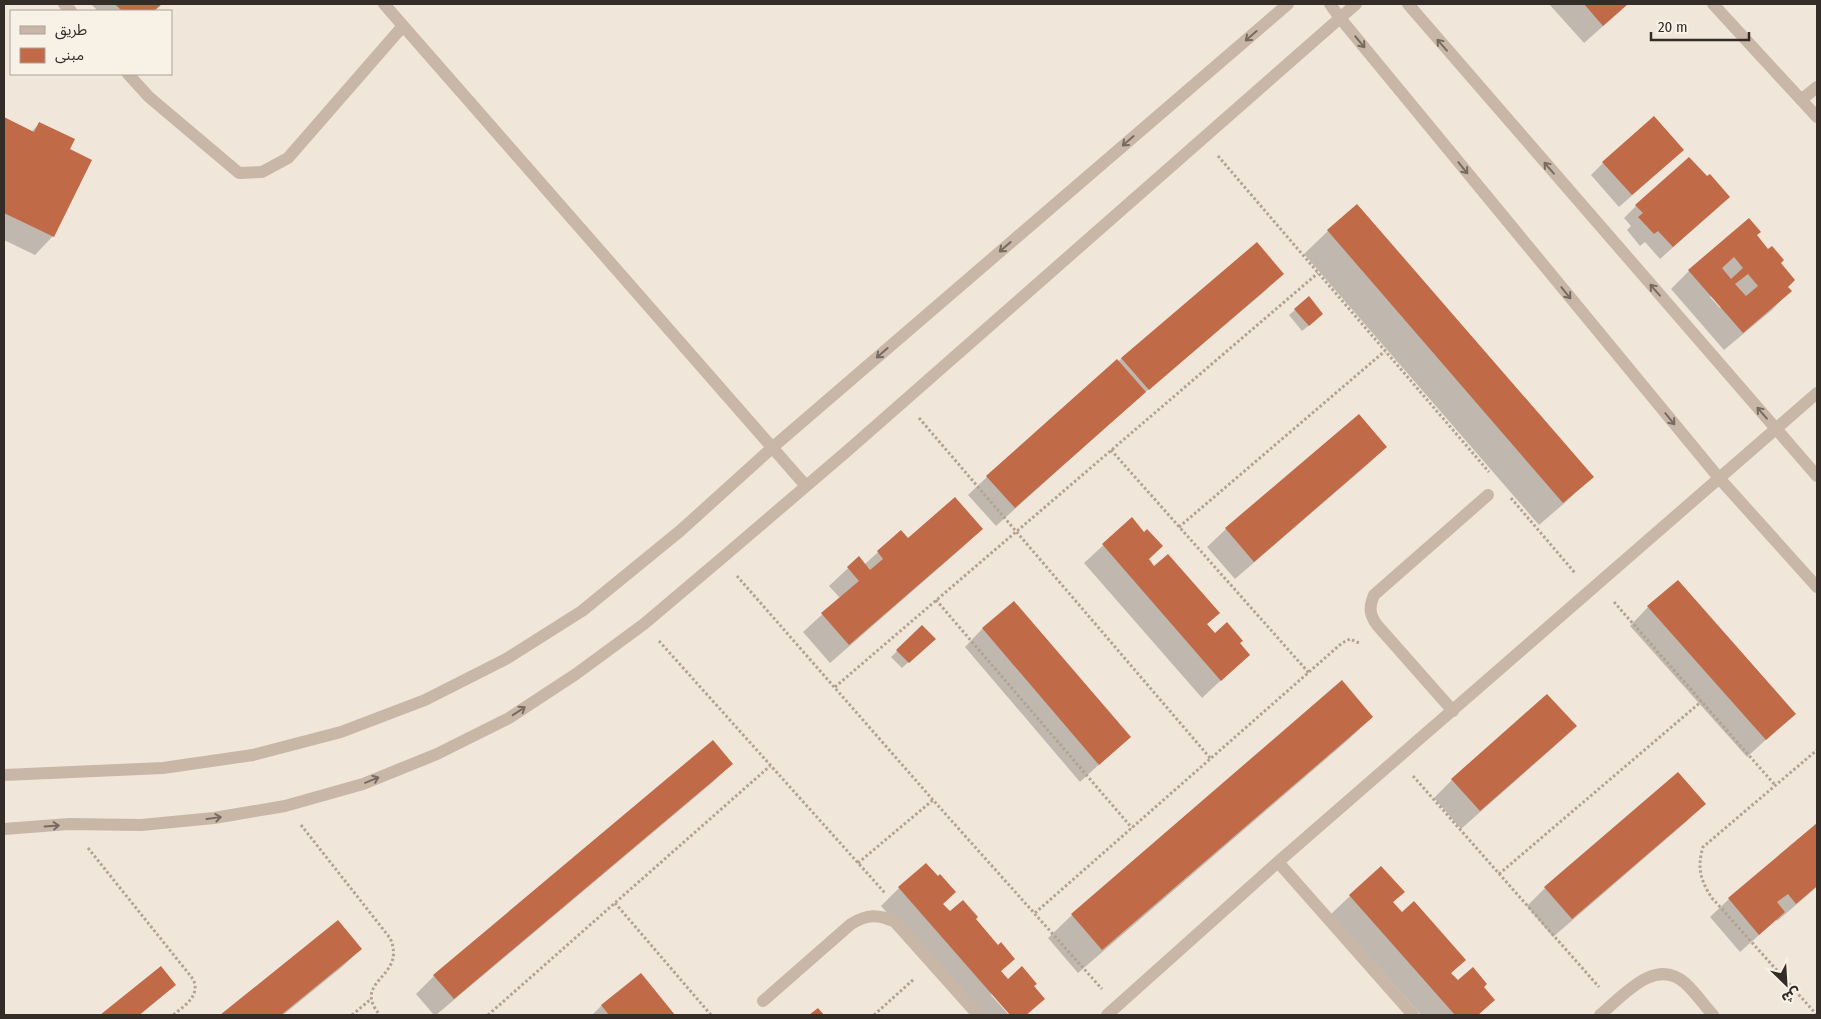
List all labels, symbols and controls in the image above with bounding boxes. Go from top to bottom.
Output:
legend [10,10,172,75]
scale bar [1651,10,1748,42]
text: 20 m [1658,18,1688,36]
text: طريق [55,21,87,40]
one-way arrow [1245,30,1258,41]
one-way arrow [1354,35,1365,48]
one-way arrow [1437,39,1448,52]
text: مبنى [55,46,84,64]
one-way arrow [1122,136,1135,147]
one-way arrow [1458,161,1469,174]
one-way arrow [1543,161,1554,174]
one-way arrow [999,242,1012,253]
one-way arrow [1649,284,1661,297]
one-way arrow [1561,286,1572,299]
one-way arrow [875,348,888,359]
one-way arrow [1756,407,1767,420]
one-way arrow [1664,412,1675,425]
one-way arrow [512,706,526,717]
one-way arrow [364,775,379,784]
one-way arrow [206,813,222,823]
one-way arrow [44,821,60,830]
north arrow [1761,959,1811,1009]
text: ش [1779,984,1804,1007]

